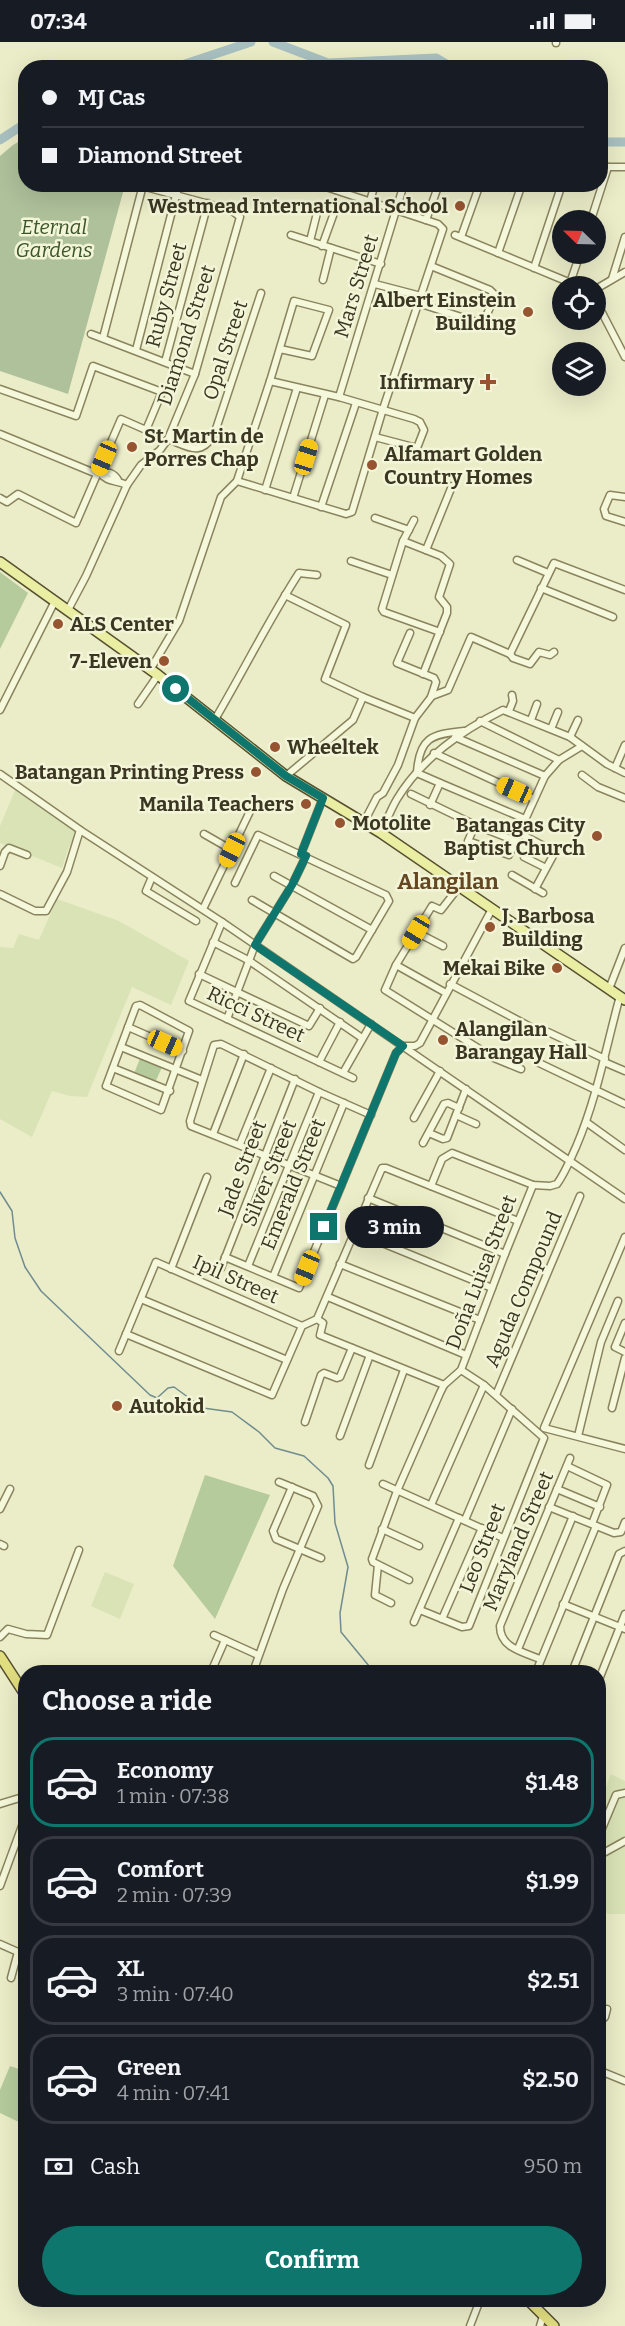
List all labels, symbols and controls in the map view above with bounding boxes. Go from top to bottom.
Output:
text: 07:34 [30,8,87,35]
text: MJ Cas [78,84,145,111]
text: Diamond Street [78,142,242,169]
place label: Westmead International School [147,194,448,218]
marker: Westmead International School [453,199,467,213]
north arrow [552,210,606,264]
map controls [552,210,606,396]
park label: Eternal Gardens [15,215,93,262]
street label: Mars Street [329,231,383,341]
street label: Ruby Street [141,240,191,350]
street label: Diamond Street [152,262,220,408]
button: locate [552,276,606,330]
place label: Albert Einstein Building [373,288,517,335]
street label: Opal Street [198,297,252,403]
marker: Albert Einstein Building [521,305,535,319]
button: layers [552,342,606,396]
place label: Infirmary [380,370,475,394]
marker: Infirmary [479,373,497,391]
place label: St. Martin de Porres Chap [144,424,264,471]
car [292,437,320,477]
car [89,438,119,478]
marker: St. Martin de Porres Chap [125,440,139,454]
place label: Alfamart Golden Country Homes [384,442,542,489]
marker: Alfamart Golden Country Homes [365,458,379,472]
place label: ALS Center [70,612,175,636]
marker: ALS Center [51,617,65,631]
place label: 7-Eleven [70,649,152,673]
marker: 7-Eleven [157,654,171,668]
route start [162,675,189,702]
place label: Wheeltek [287,735,379,759]
marker: Wheeltek [268,740,282,754]
place label: Batangan Printing Press [15,760,244,784]
marker: Batangan Printing Press [249,765,263,779]
car [494,774,534,806]
place label: Manila Teachers [139,792,294,816]
marker: Manila Teachers [299,797,313,811]
place label: Motolite [352,811,431,835]
place label: Batangas City Baptist Church [444,813,586,860]
marker: Motolite [333,816,347,830]
marker: Batangas City Baptist Church [590,829,604,843]
car [216,830,248,870]
district label: Alangilan [397,868,499,895]
place label: J. Barbosa Building [501,904,595,951]
car [399,912,433,952]
marker: J. Barbosa Building [483,920,497,934]
place label: Mekai Bike [443,956,545,980]
marker: Mekai Bike [550,961,564,975]
street label: Ricci Street [203,981,309,1047]
place label: Alangilan Barangay Hall [455,1017,588,1064]
car [145,1027,185,1059]
marker: Alangilan Barangay Hall [436,1033,450,1047]
street label: Emerald Street [256,1115,330,1253]
street label: Silver Street [237,1116,301,1230]
street label: Jade Street [212,1117,271,1220]
street label: Doña Luisa Street [441,1191,521,1353]
callout: 3 min [345,1206,444,1248]
street label: Aguda Compound [479,1207,567,1371]
route end [310,1213,337,1240]
text: 3 min [368,1215,421,1239]
car [292,1248,322,1288]
street label: Ipil Street [189,1249,283,1309]
place label: Autokid [129,1394,205,1418]
marker: Autokid [110,1399,124,1413]
street label: Maryland Street [478,1468,558,1614]
street label: Leo Street [454,1500,510,1596]
text: Choose a ride [42,1685,212,1717]
icon: car [45,1755,99,1809]
text: Economy [117,1757,213,1784]
text: $1.48 [525,1769,579,1796]
text: 1 min · 07:38 [117,1784,230,1808]
icon: car [45,1854,99,1908]
text: Comfort [117,1856,204,1883]
text: $1.99 [525,1868,579,1895]
text: 2 min · 07:39 [117,1883,232,1907]
icon: car [45,1953,99,2007]
text: XL [117,1955,144,1982]
text: $2.51 [527,1967,579,1994]
text: 3 min · 07:40 [117,1982,234,2006]
icon: car [45,2052,99,2106]
text: Green [117,2054,181,2081]
text: $2.50 [522,2066,579,2093]
text: 4 min · 07:41 [117,2081,229,2105]
icon: cash [42,2150,75,2183]
text: Cash [90,2153,140,2180]
text: 950 m [524,2154,582,2178]
button: Confirm [42,2226,582,2295]

